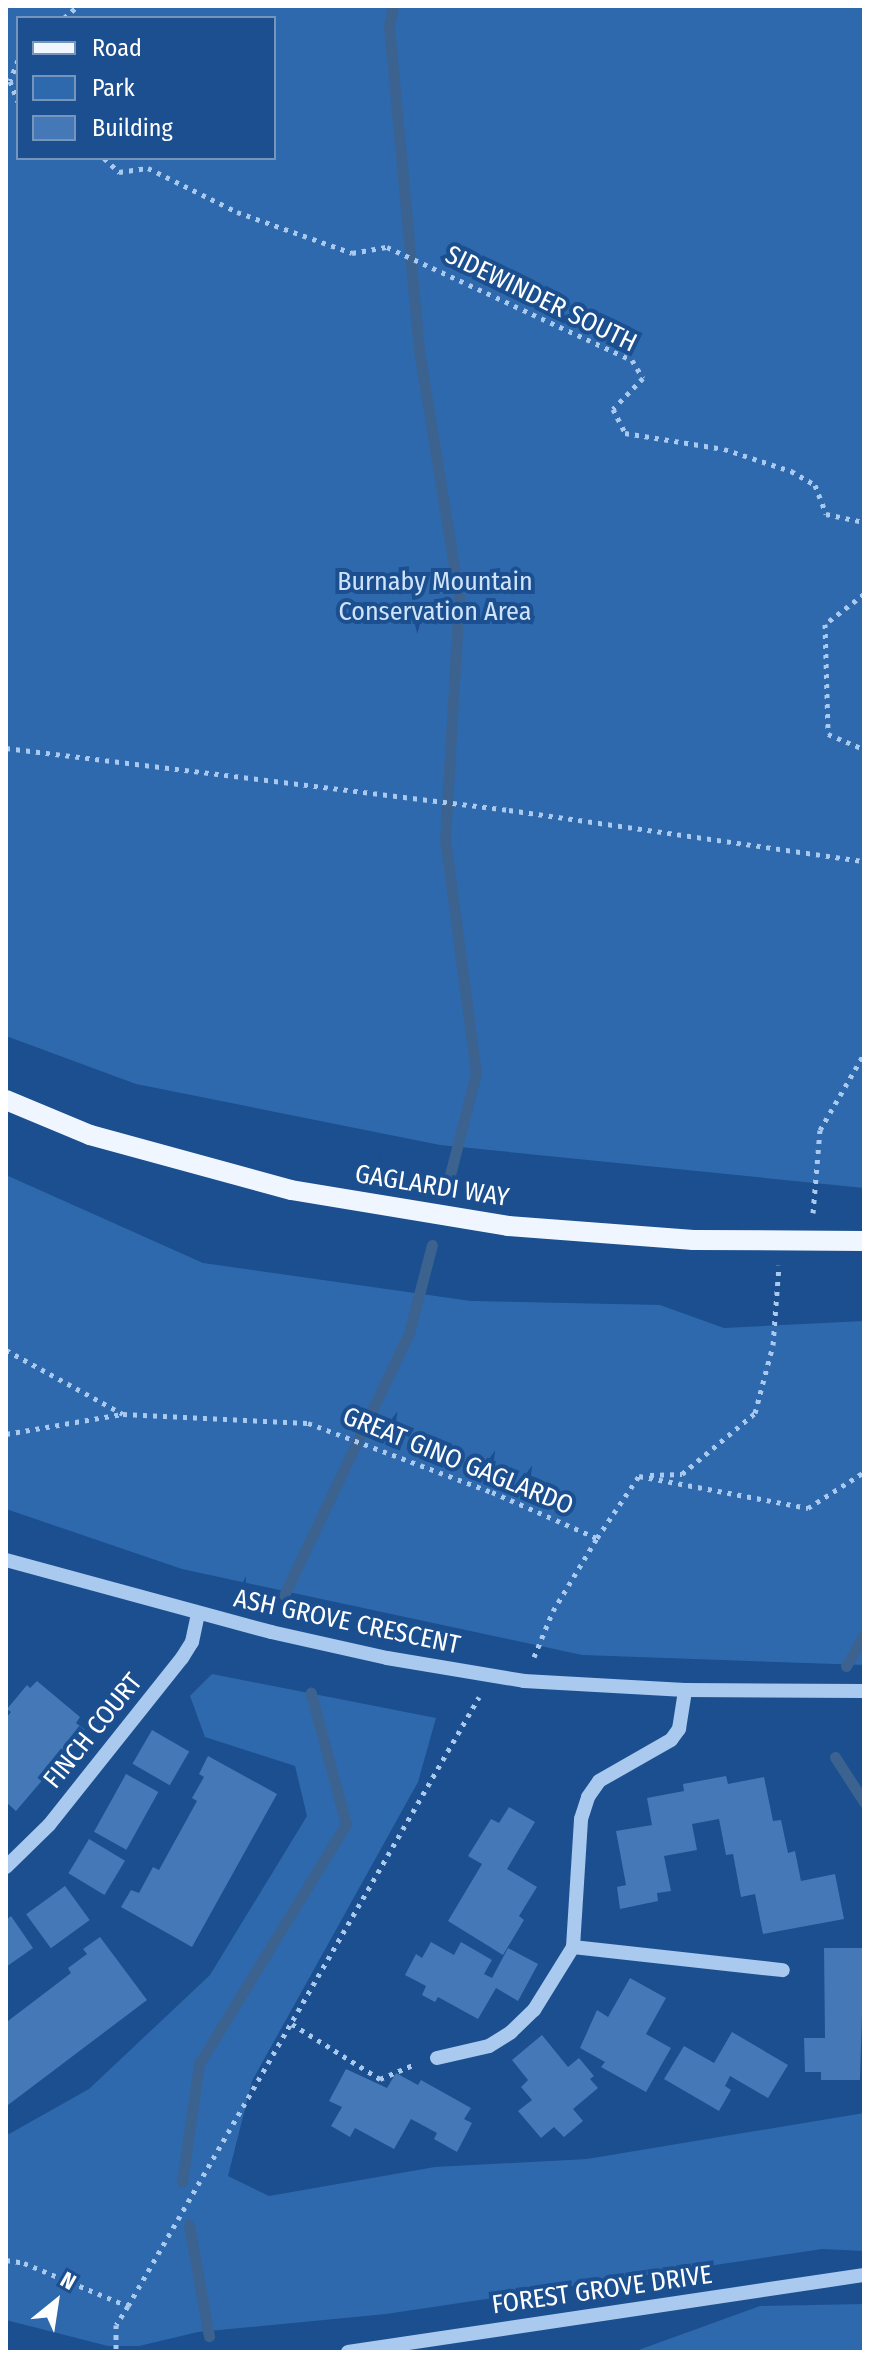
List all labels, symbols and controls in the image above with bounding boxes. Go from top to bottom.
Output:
legend [16,16,276,160]
text: Road [92,34,142,62]
text: Park [92,74,135,102]
text: Building [92,114,173,142]
street label: SIDEWINDER SOUTH [440,239,642,359]
park label: Burnaby Mountain Conservation Area [337,566,533,628]
street label: GAGLARDI WAY [353,1158,511,1214]
street label: GREAT GINO GAGLARDO [338,1401,578,1521]
street label: ASH GROVE CRESCENT [231,1583,463,1661]
street label: FINCH COURT [37,1667,149,1795]
street label: FOREST GROVE DRIVE [490,2259,714,2321]
north arrow [16,2262,96,2342]
text: N [56,2266,81,2296]

